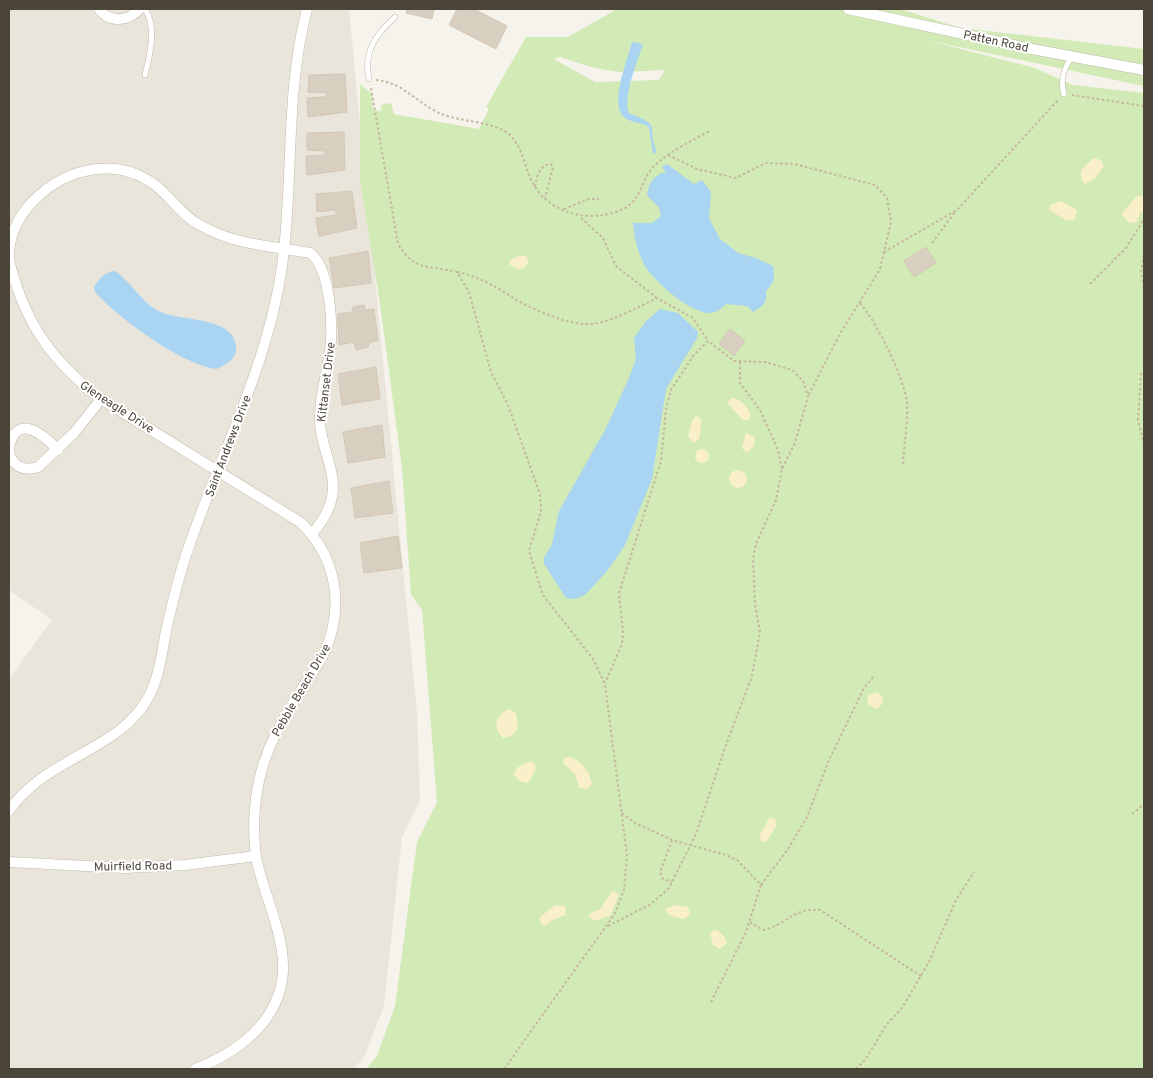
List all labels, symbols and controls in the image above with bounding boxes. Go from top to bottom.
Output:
street label: Patten Road [962,27,1030,57]
street label: Kittanset Drive [314,341,340,423]
street label: Gleneagle Drive [76,378,157,438]
street label: Saint Andrews Drive [202,393,256,500]
street label: Pebble Beach Drive [269,641,335,740]
street label: Muirfield Road [94,858,172,876]

